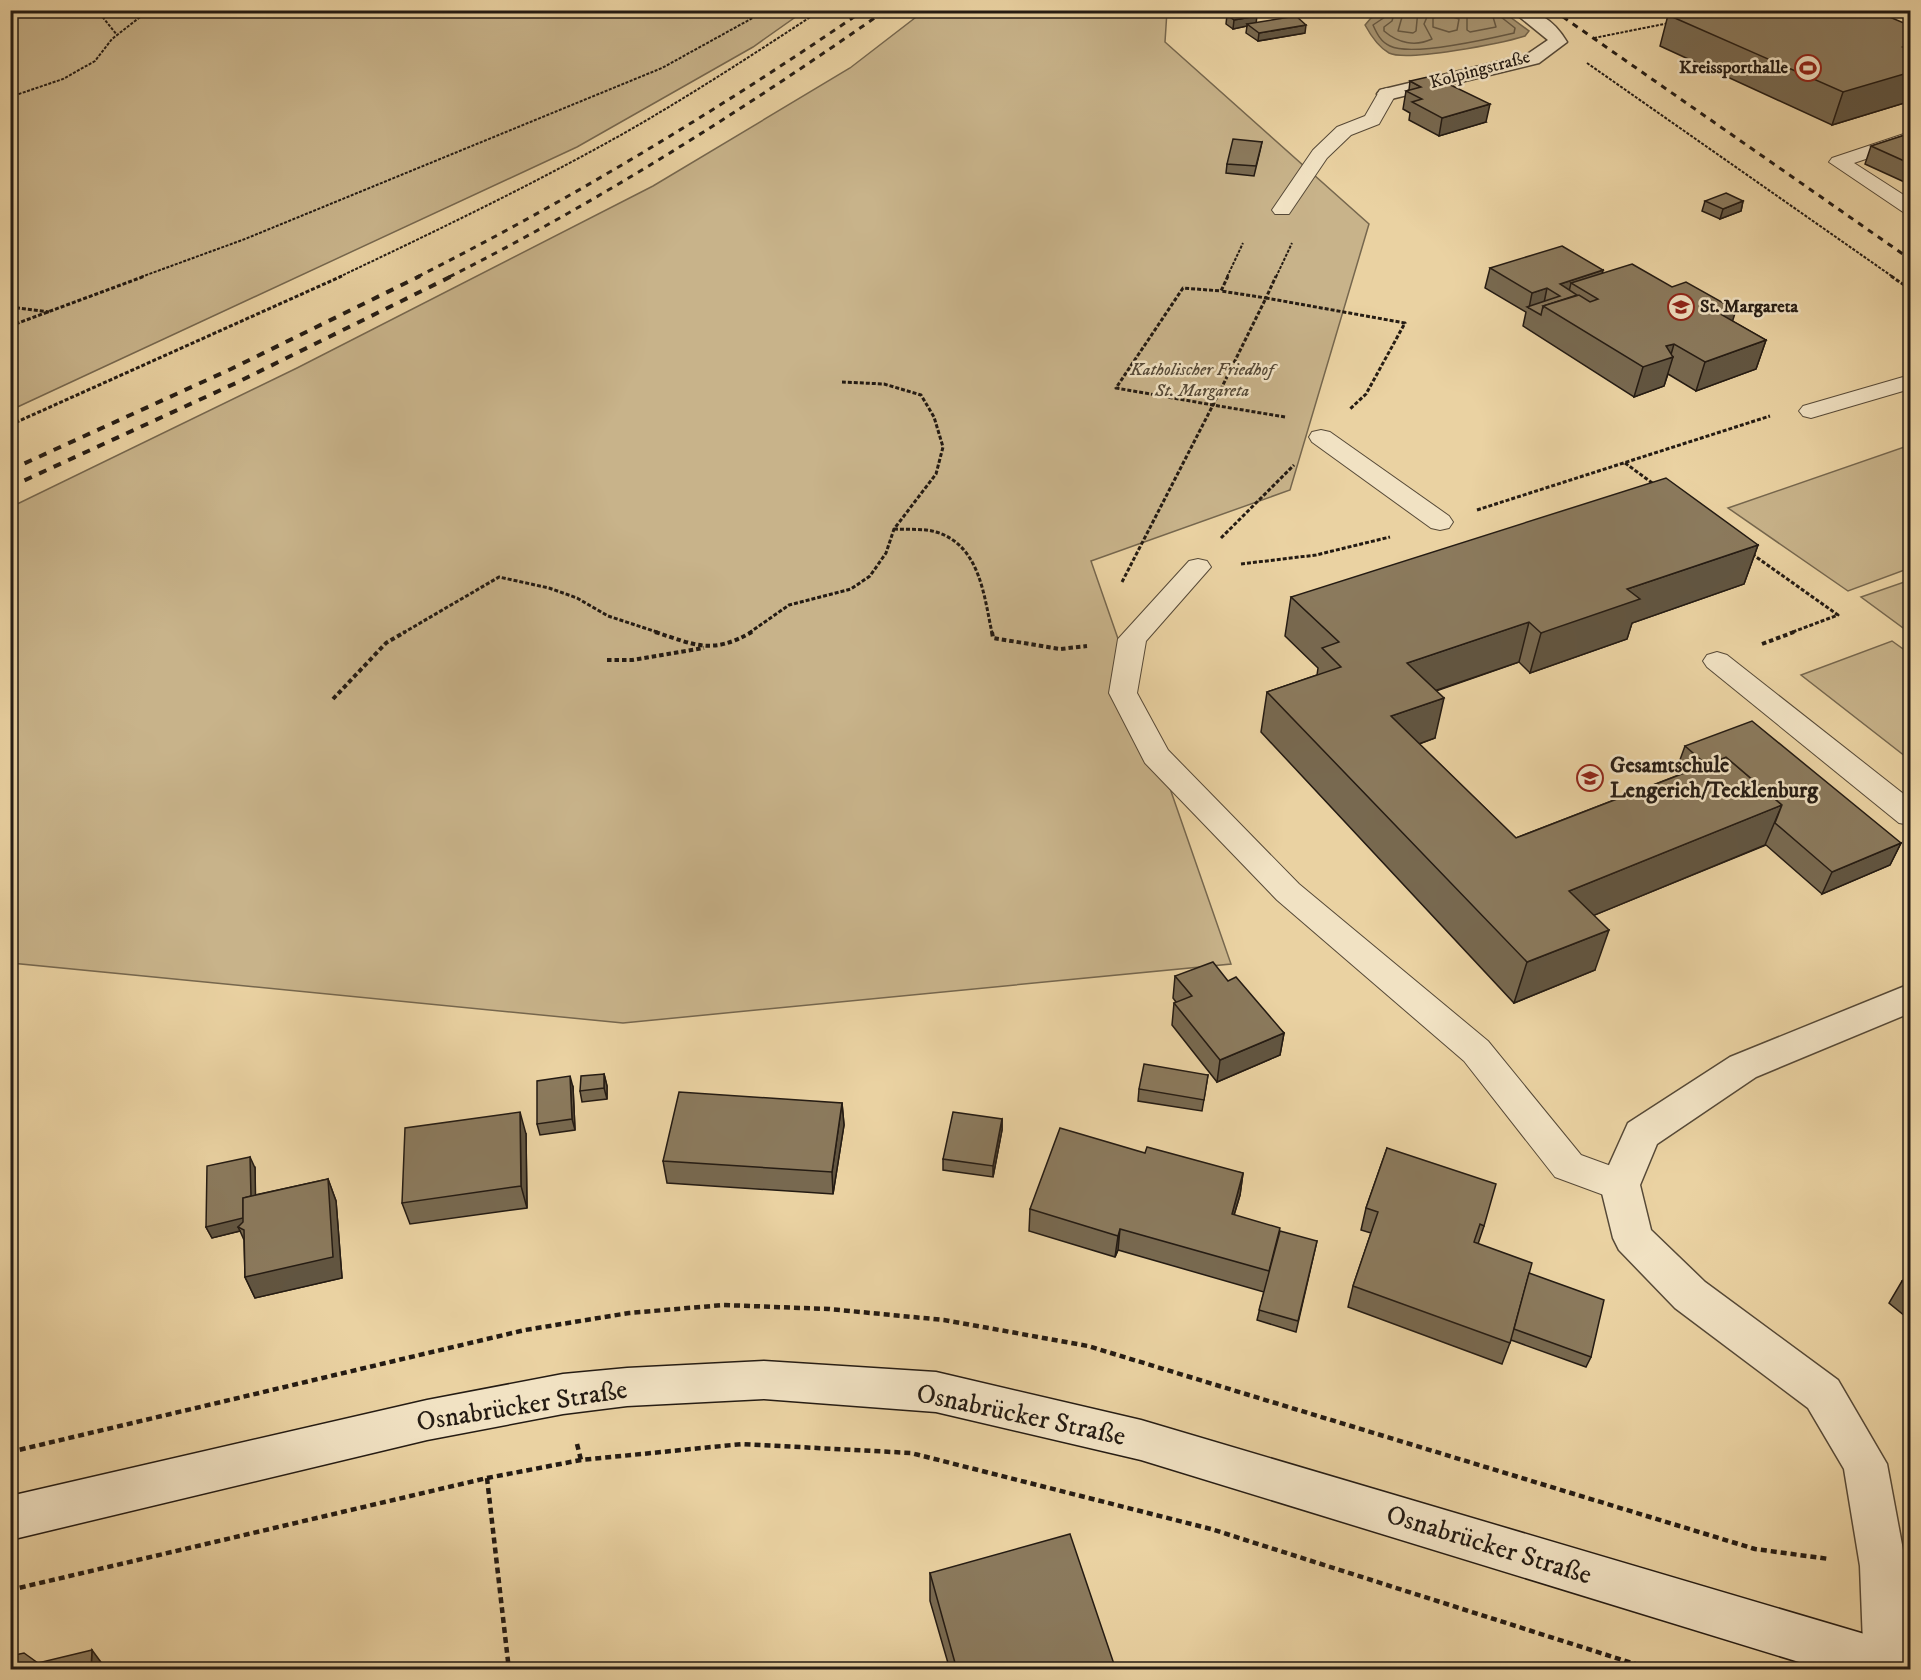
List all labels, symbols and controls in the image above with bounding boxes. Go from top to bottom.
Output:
street label: Kolpingstraße [1427,46,1533,94]
sports icon: Kreissporthalle [1793,53,1823,83]
place label: Kreissporthalle [1679,57,1789,79]
school or university icon: St. Margareta [1666,292,1696,322]
place label: St. Margareta [1700,296,1798,318]
park label: Katholischer Friedhof St. Margareta [1129,359,1278,402]
place label: Gesamtschule Lengerich/Tecklenburg [1610,752,1819,804]
school or university icon: Gesamtschule Lengerich/Tecklenburg [1575,763,1605,793]
street label: Osnabrücker Straße [414,1373,630,1439]
street label: Osnabrücker Straße [913,1376,1129,1454]
street label: Osnabrücker Straße [1382,1498,1596,1592]

